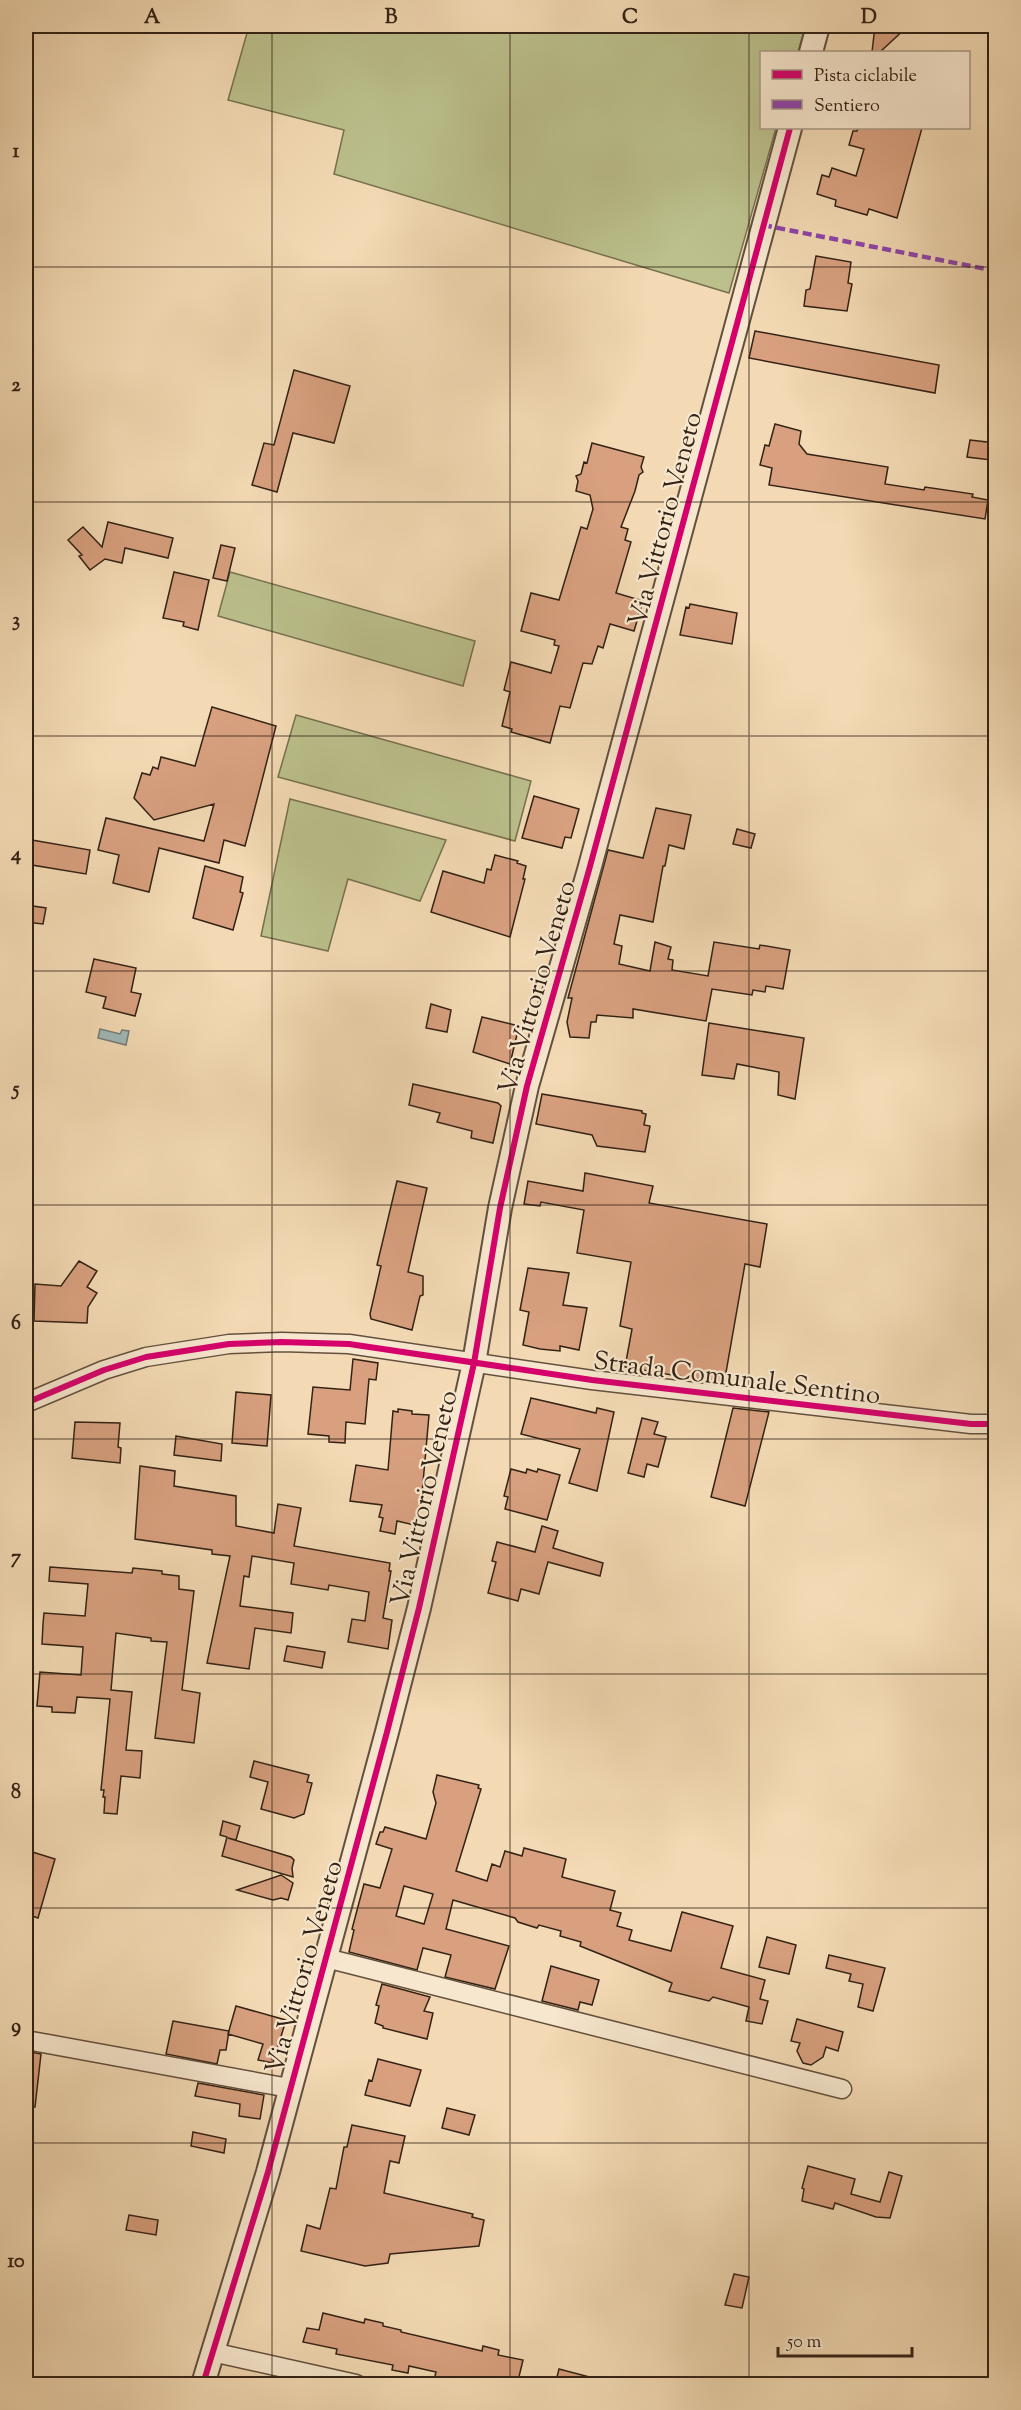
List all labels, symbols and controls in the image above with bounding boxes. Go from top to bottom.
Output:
text: A [144,4,161,33]
text: B [385,4,398,33]
text: C [622,4,638,33]
text: D [861,4,877,33]
legend [760,51,970,129]
text: Pista ciclabile [814,64,917,90]
text: Sentiero [814,94,880,120]
text: 1 [13,138,20,167]
text: 2 [11,372,21,401]
street label: Via Vittorio Veneto [620,408,713,631]
text: 3 [12,607,20,636]
text: 4 [10,841,21,870]
street label: Via Vittorio Veneto [490,877,587,1099]
text: 5 [11,1076,20,1105]
text: 6 [11,1310,21,1339]
street label: Strada Comunale Sentino [591,1344,882,1415]
street label: Via Vittorio Veneto [383,1387,468,1610]
text: 7 [11,1544,22,1573]
text: 8 [11,1779,21,1808]
street label: Via Vittorio Veneto [257,1857,354,2079]
text: 9 [11,2013,21,2042]
text: 10 [7,2248,25,2277]
scale bar [778,2320,912,2358]
text: 50 m [786,2330,822,2356]

